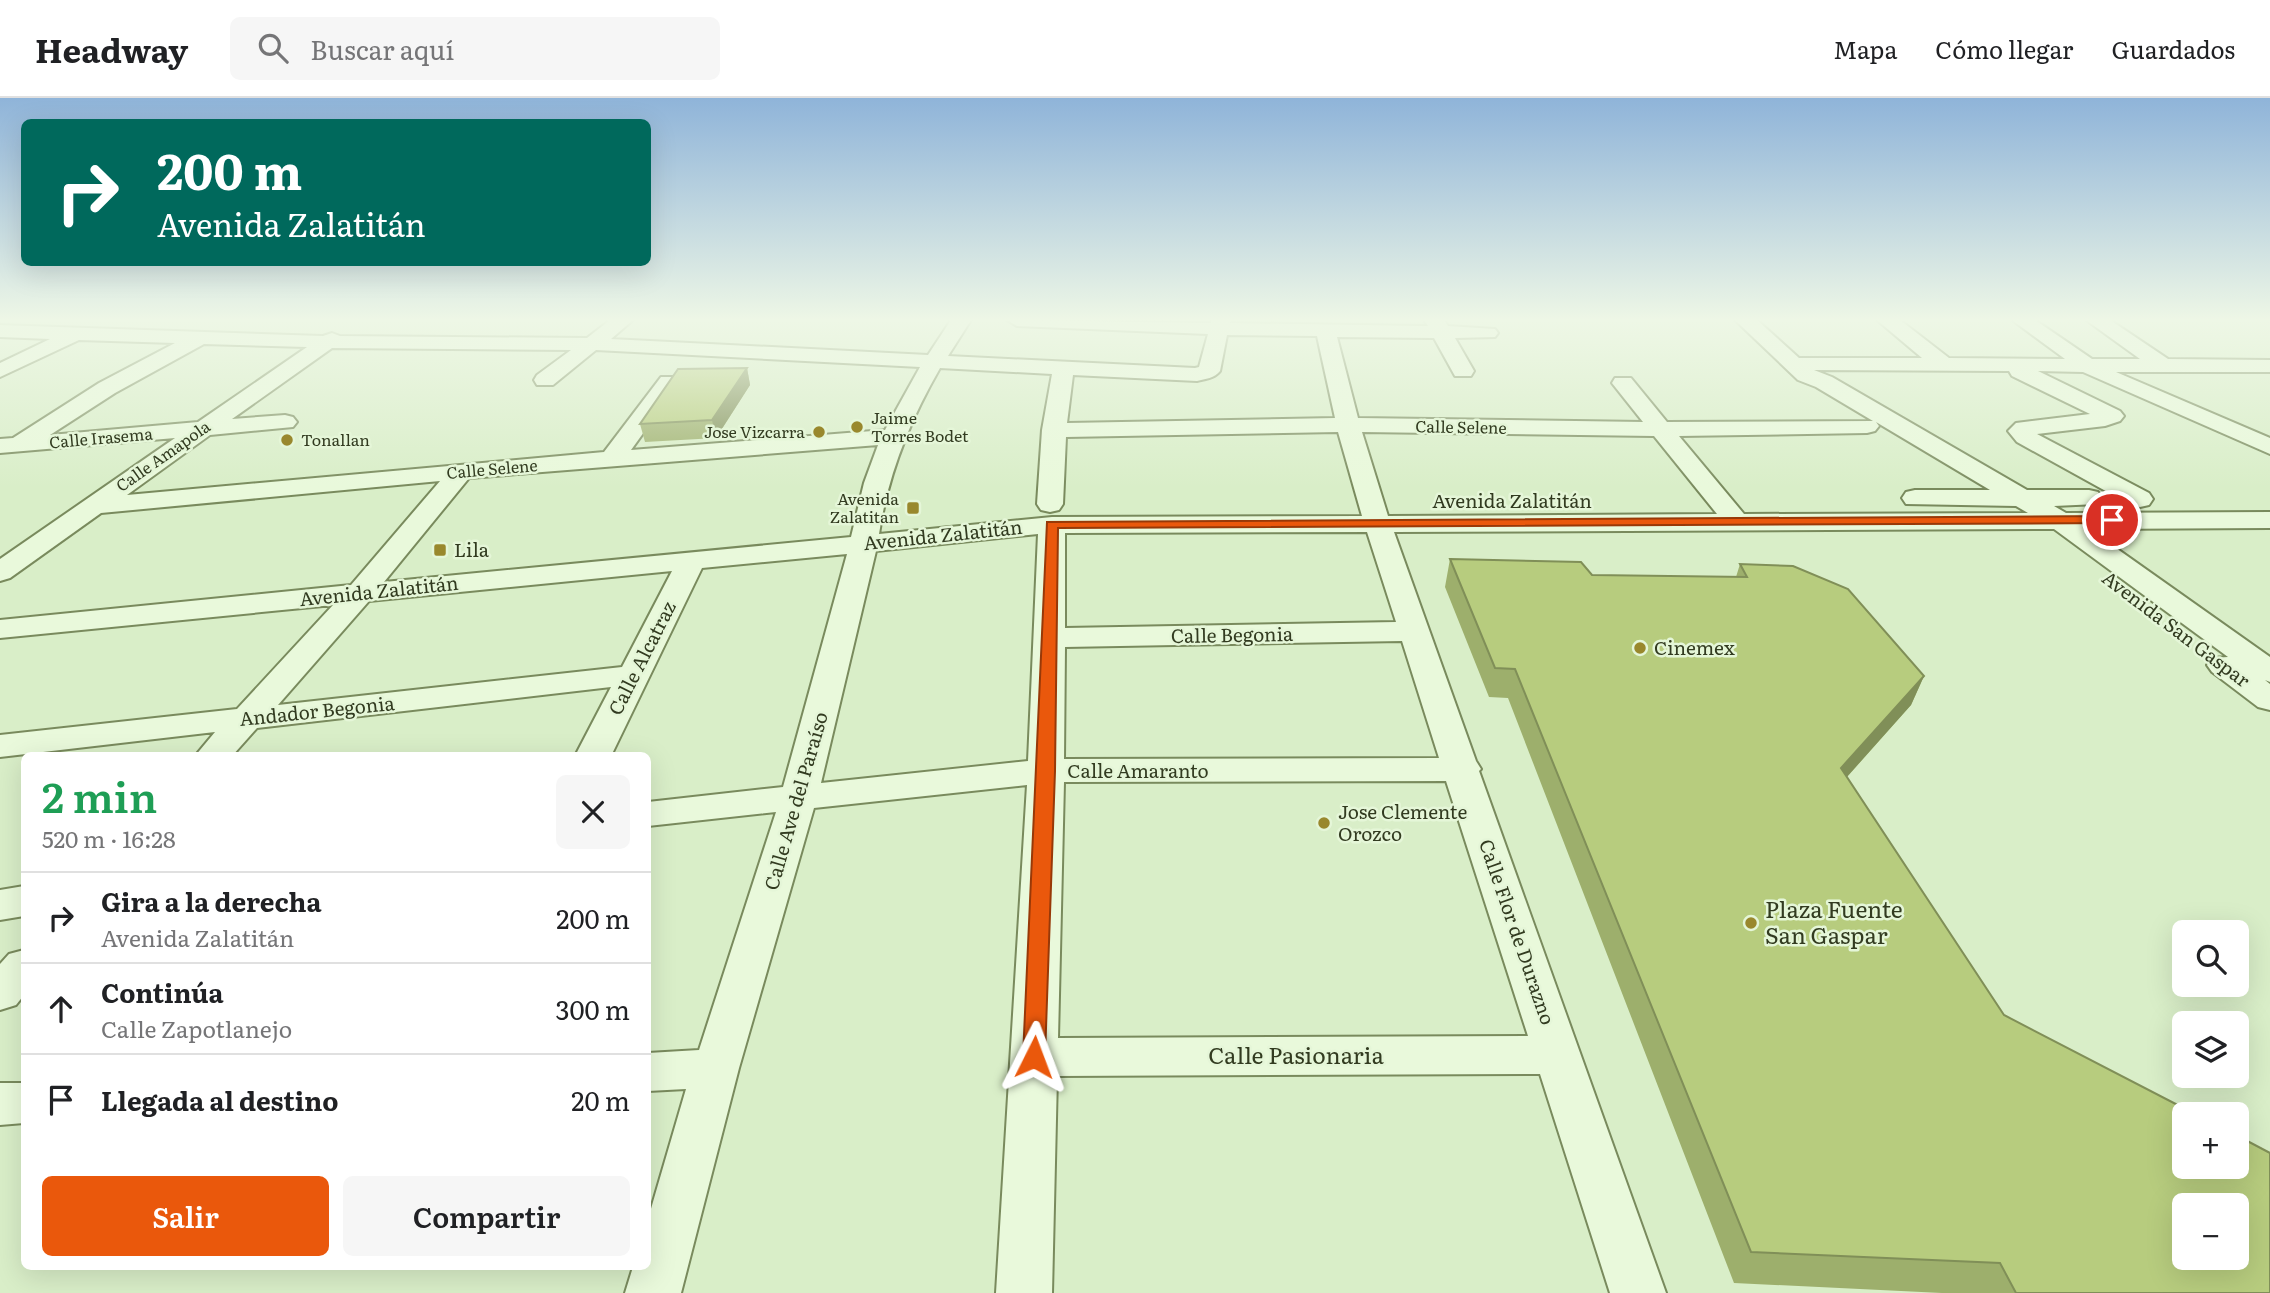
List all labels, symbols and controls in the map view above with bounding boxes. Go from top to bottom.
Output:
search box [230,17,720,80]
text: Headway [35,24,188,73]
icon: search [254,29,292,67]
text: Buscar aquí [310,29,454,68]
text: Mapa [1833,31,1897,66]
text: Cómo llegar [1935,31,2073,66]
text: Guardados [2111,31,2235,66]
text: 200 m [157,132,302,205]
icon: right [42,147,133,238]
text: Avenida Zalatitán [157,199,426,247]
place label: Jaime Torres Bodet [871,405,969,447]
street label: Calle Selene [1415,413,1507,439]
street label: Calle Amapola [110,414,215,497]
place label: Jose Vizcarra [704,419,805,443]
marker: Jaime Torres Bodet [849,419,865,435]
street label: Calle Irasema [48,420,154,453]
marker: Jose Vizcarra [811,424,827,440]
place label: Tonallan [301,427,370,451]
marker: Tonallan [279,432,295,448]
street label: Calle Selene [445,452,539,484]
place label: Avenida Zalatitan [830,486,899,528]
street label: Avenida Zalatitán [1432,486,1592,514]
pin [2082,490,2142,550]
marker: Avenida Zalatitan [905,500,921,516]
icon: arrive [2093,501,2131,539]
street label: Avenida Zalatitán [862,512,1024,556]
place label: Lila [454,535,490,563]
marker: Lila [432,542,448,558]
street label: Avenida San Gaspar [2097,563,2256,693]
street label: Avenida Zalatitán [298,568,460,612]
street label: Calle Alcatraz [600,596,682,719]
street label: Calle Begonia [1171,619,1294,649]
place label: Cinemex [1654,633,1735,661]
marker: Cinemex [1632,640,1648,656]
street label: Andador Begonia [238,688,397,732]
street label: Calle Ave del Paraíso [756,708,834,893]
street label: Calle Amaranto [1067,756,1209,784]
text: 2 min [42,764,157,826]
button: close [556,775,630,849]
place label: Jose Clemente Orozco [1338,797,1467,847]
marker: Jose Clemente Orozco [1316,815,1332,831]
text: 520 m · 16:28 [42,821,176,855]
street label: Calle Flor de Durazno [1473,835,1563,1028]
text: Gira a la derecha [101,881,321,920]
place label: Plaza Fuente San Gaspar [1765,891,1903,951]
text: 200 m [556,898,630,937]
icon: right [42,899,80,937]
marker: Plaza Fuente San Gaspar [1743,915,1759,931]
text: Avenida Zalatitán [101,920,294,954]
map controls [2172,920,2249,1270]
button: search [2172,920,2249,997]
text: Continúa [101,972,224,1011]
text: 300 m [555,989,630,1028]
icon: ahead [42,990,80,1028]
text: Calle Zapotlanejo [101,1011,292,1045]
button: layers [2172,1011,2249,1088]
position arrow [997,1020,1071,1094]
street label: Calle Pasionaria [1208,1037,1384,1071]
text: Llegada al destino [101,1080,338,1119]
text: 20 m [571,1080,630,1119]
icon: arrive [42,1081,80,1119]
button: + [2172,1102,2249,1179]
button: Salir [42,1176,329,1256]
button: Compartir [343,1176,630,1256]
button: − [2172,1193,2249,1270]

